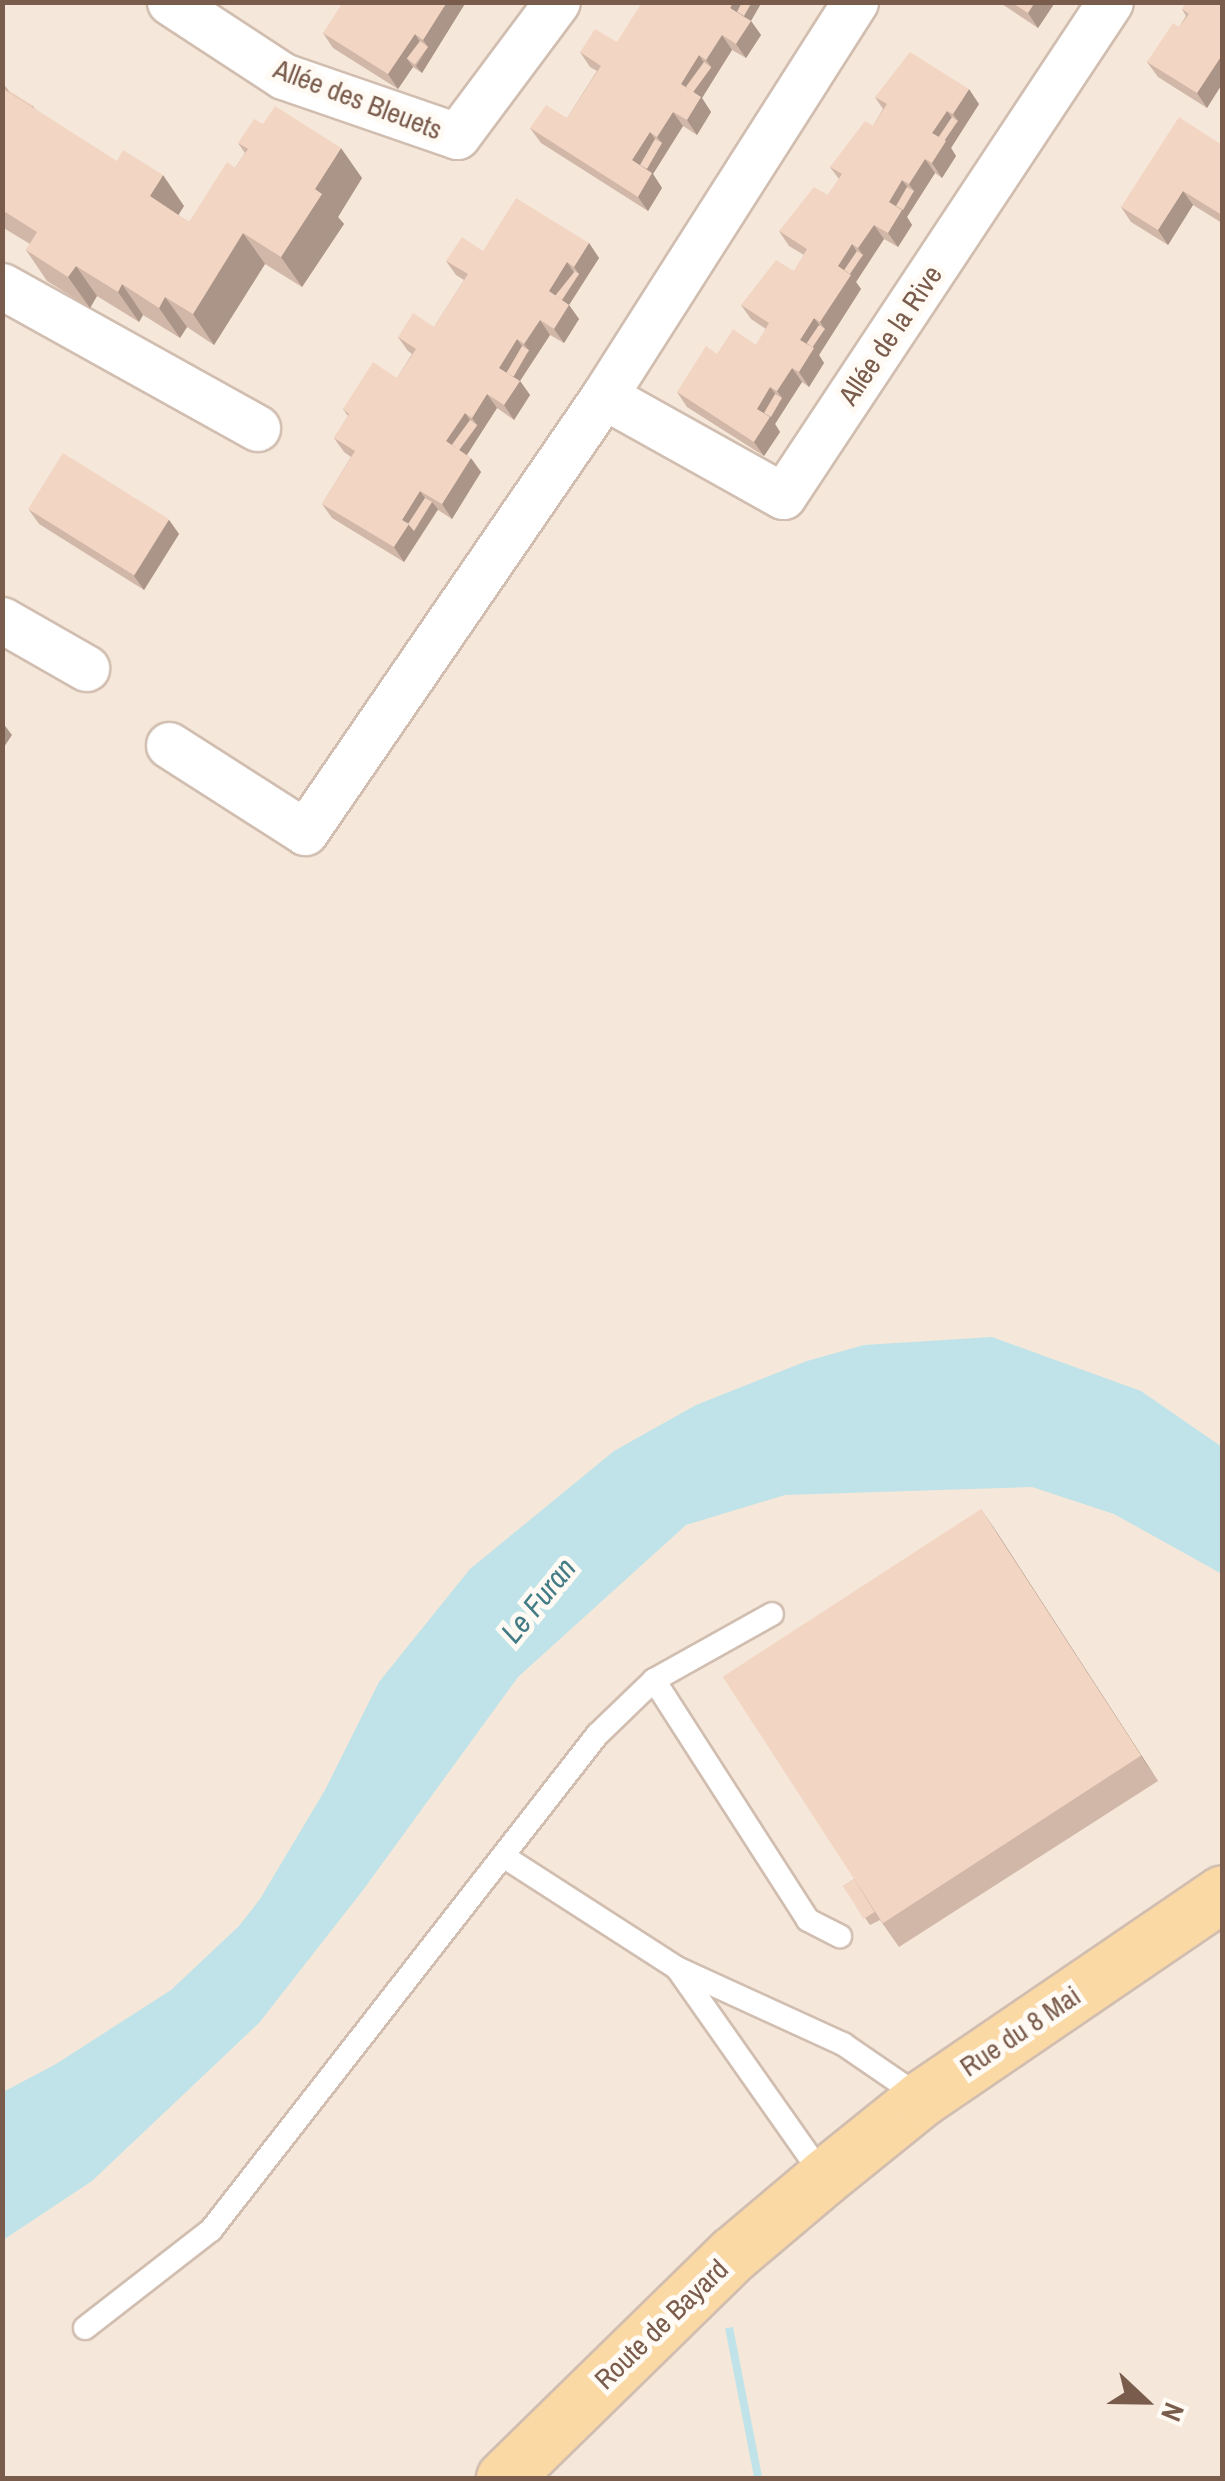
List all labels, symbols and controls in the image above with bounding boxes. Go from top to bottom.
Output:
street label: Allée des Bleuets [269,52,447,146]
street label: Allée de la Rive [831,259,949,411]
water label: Le Furan [493,1550,583,1650]
street label: Rue du 8 Mai [953,1979,1087,2083]
street label: Route de Bayard [587,2252,735,2396]
north arrow [1095,2351,1195,2451]
text: N [1152,2397,1194,2427]

